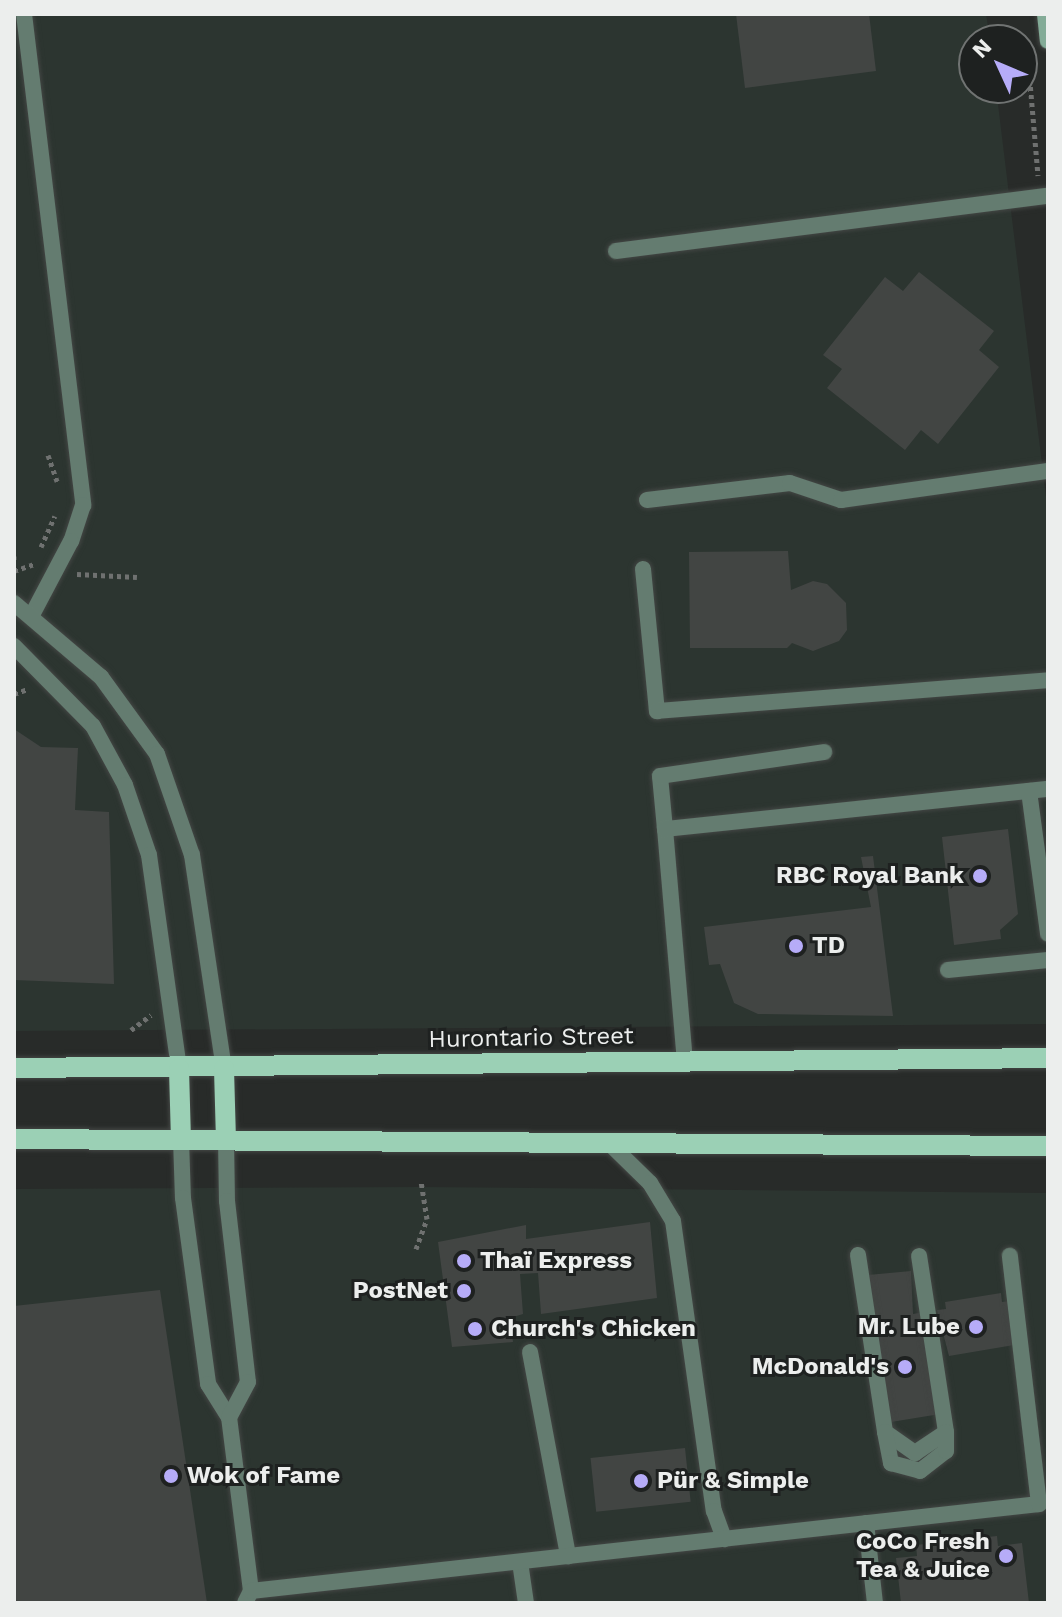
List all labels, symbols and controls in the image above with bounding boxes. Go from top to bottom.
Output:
north arrow [958,24,1038,104]
text: N [967,34,996,63]
place label: RBC Royal Bank [776,862,964,890]
marker: RBC Royal Bank [971,867,989,885]
place label: TD [812,932,845,960]
marker: TD [787,937,805,955]
street label: Hurontario Street [428,1022,634,1054]
place label: Thaï Express [480,1247,632,1275]
marker: Thaï Express [455,1252,473,1270]
place label: PostNet [353,1277,448,1305]
marker: PostNet [455,1282,473,1300]
place label: Mr. Lube [858,1313,960,1341]
place label: Church's Chicken [491,1315,696,1343]
marker: Mr. Lube [967,1318,985,1336]
marker: Church's Chicken [466,1320,484,1338]
place label: McDonald's [752,1353,889,1381]
marker: McDonald's [896,1358,914,1376]
place label: Wok of Fame [187,1462,341,1490]
marker: Wok of Fame [162,1467,180,1485]
place label: Pür & Simple [657,1467,809,1495]
marker: Pür & Simple [632,1472,650,1490]
place label: CoCo Fresh Tea & Juice [855,1528,990,1584]
marker: CoCo Fresh Tea & Juice [997,1547,1015,1565]

